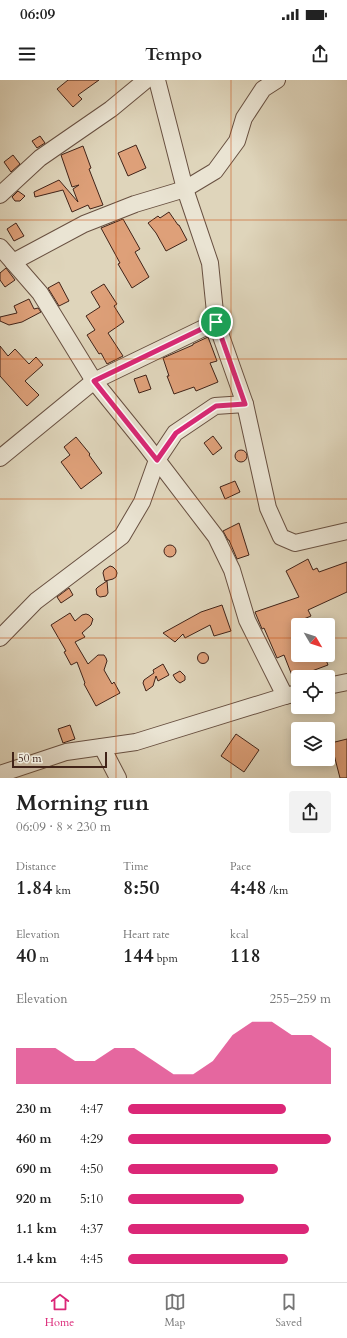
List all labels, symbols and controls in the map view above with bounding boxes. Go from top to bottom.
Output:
text: 06:09 [20,4,55,24]
text: Tempo [145,42,202,67]
icon: menu [16,43,38,65]
icon: share [309,43,331,65]
pin [199,305,233,339]
icon: arrive [205,311,227,333]
north arrow [291,618,335,662]
map controls [291,618,335,766]
button: locate [291,670,335,714]
button: layers [291,722,335,766]
scale bar [12,750,107,769]
text: 50 m [18,751,42,766]
text: Morning run [16,788,149,818]
button: share [289,791,331,833]
text: 06:09 · 8 × 230 m [16,818,111,836]
text: Distance [16,859,56,874]
text: Time [123,859,148,874]
text: Pace [230,859,251,874]
text: 1.84 [16,874,53,901]
text: 8:50 [123,874,160,901]
text: 4:48 [230,874,267,901]
text: km [53,883,71,898]
text: /km [267,883,288,898]
text: Elevation [16,927,60,942]
text: Heart rate [123,927,170,942]
text: kcal [230,927,248,942]
text: 40 [16,942,37,969]
text: 144 [123,942,154,969]
text: 118 [230,942,261,969]
text: m [37,951,49,966]
text: bpm [154,951,178,966]
text: Elevation [16,990,68,1008]
text: 255–259 m [269,990,331,1008]
text: 230 m [16,1100,51,1118]
text: 4:47 [80,1100,103,1118]
text: 460 m [16,1130,51,1148]
text: 4:29 [80,1130,103,1148]
text: 690 m [16,1160,51,1178]
text: 4:50 [80,1160,103,1178]
text: 920 m [16,1190,51,1208]
text: 5:10 [80,1190,103,1208]
text: 1.1 km [16,1220,57,1238]
text: 4:37 [80,1220,103,1238]
text: 1.4 km [16,1250,57,1268]
text: 4:45 [80,1250,103,1268]
tab: Home [45,1291,74,1330]
tab: Map [164,1291,186,1330]
tab: Saved [275,1291,302,1330]

